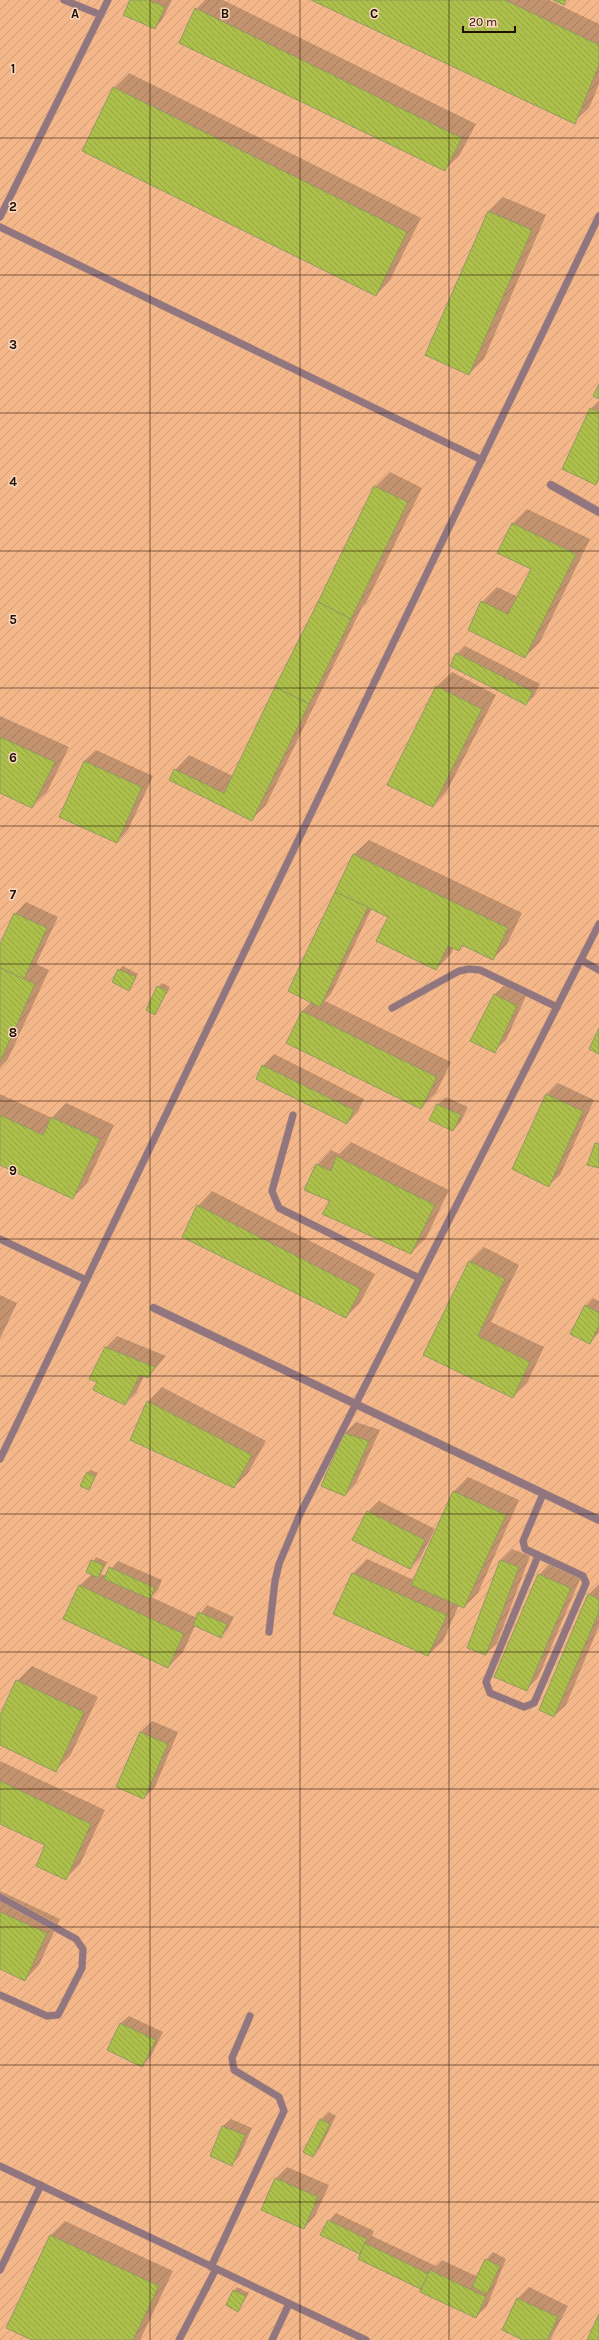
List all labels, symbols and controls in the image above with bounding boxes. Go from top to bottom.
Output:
text: A [71,6,79,21]
text: B [221,6,229,21]
text: C [370,6,378,21]
scale bar [463,8,515,34]
text: 20 m [469,15,497,29]
text: 1 [11,61,15,76]
text: 2 [9,199,17,214]
text: 3 [9,337,17,352]
text: 4 [9,474,17,489]
text: 5 [9,612,17,627]
text: 6 [9,750,17,765]
text: 7 [10,887,17,902]
text: 8 [9,1025,17,1040]
text: 9 [9,1163,17,1178]

